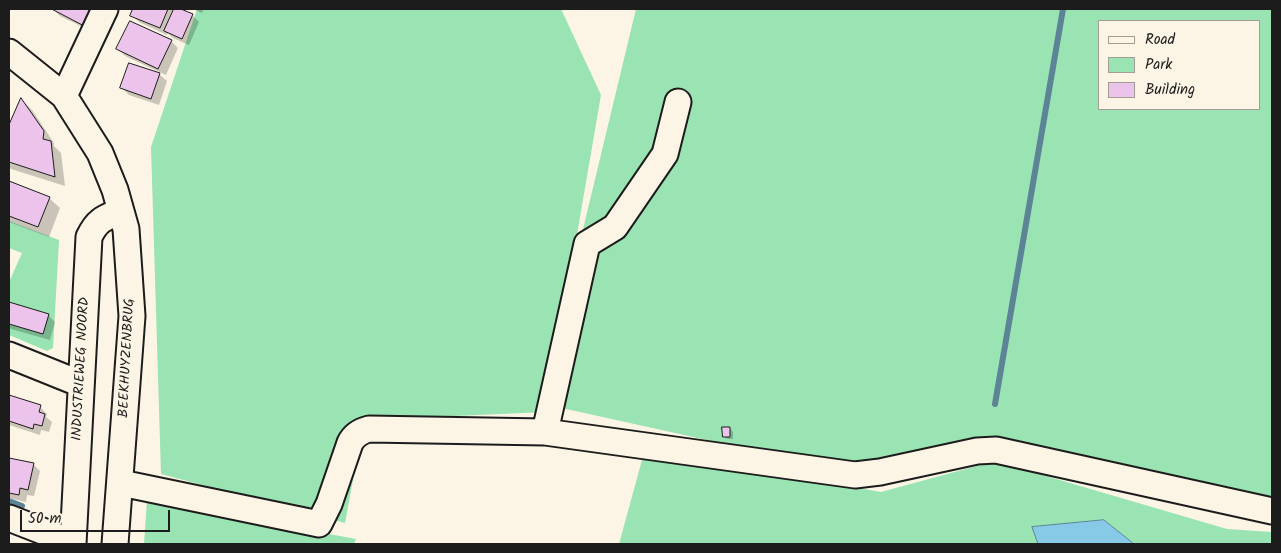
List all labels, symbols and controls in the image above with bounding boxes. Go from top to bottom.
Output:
legend [1098,20,1261,110]
text: Road [1145,28,1175,52]
text: Park [1145,53,1172,77]
text: Building [1145,78,1195,102]
street label: INDUSTRIEWEG NOORD [70,297,94,441]
street label: BEEKHUYZENBRUG [116,298,140,418]
scale bar [22,500,172,532]
text: 50 m [28,507,62,531]

